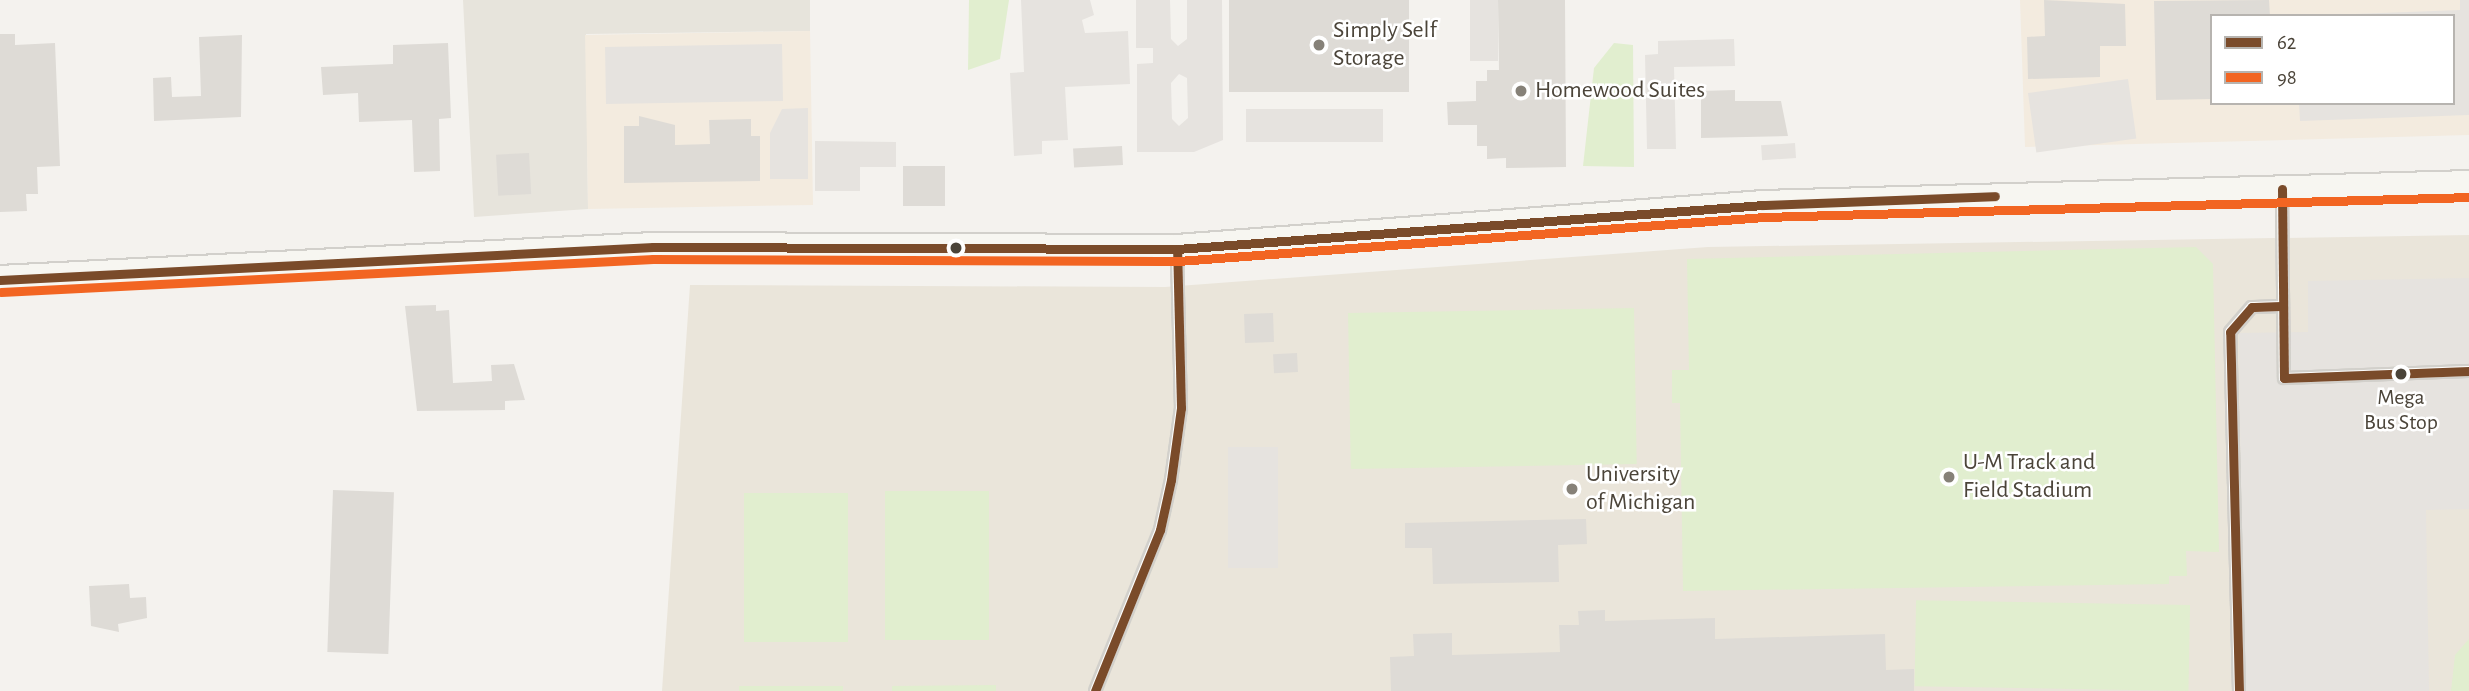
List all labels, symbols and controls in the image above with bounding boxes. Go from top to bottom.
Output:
legend [2210,14,2455,105]
place label: Simply Self Storage [1333,17,1437,73]
text: 62 [2277,32,2296,53]
marker: Simply Self Storage [1311,37,1327,53]
text: 98 [2277,67,2297,88]
place label: Homewood Suites [1535,77,1705,105]
marker: Homewood Suites [1513,83,1529,99]
unlabelled marker [949,241,963,255]
marker: Mega Bus Stop [2394,367,2408,381]
place label: Mega Bus Stop [2364,384,2438,436]
place label: U-M Track and Field Stadium [1963,449,2095,505]
place label: University of Michigan [1586,461,1695,517]
marker: U-M Track and Field Stadium [1941,469,1957,485]
marker: University of Michigan [1564,481,1580,497]

